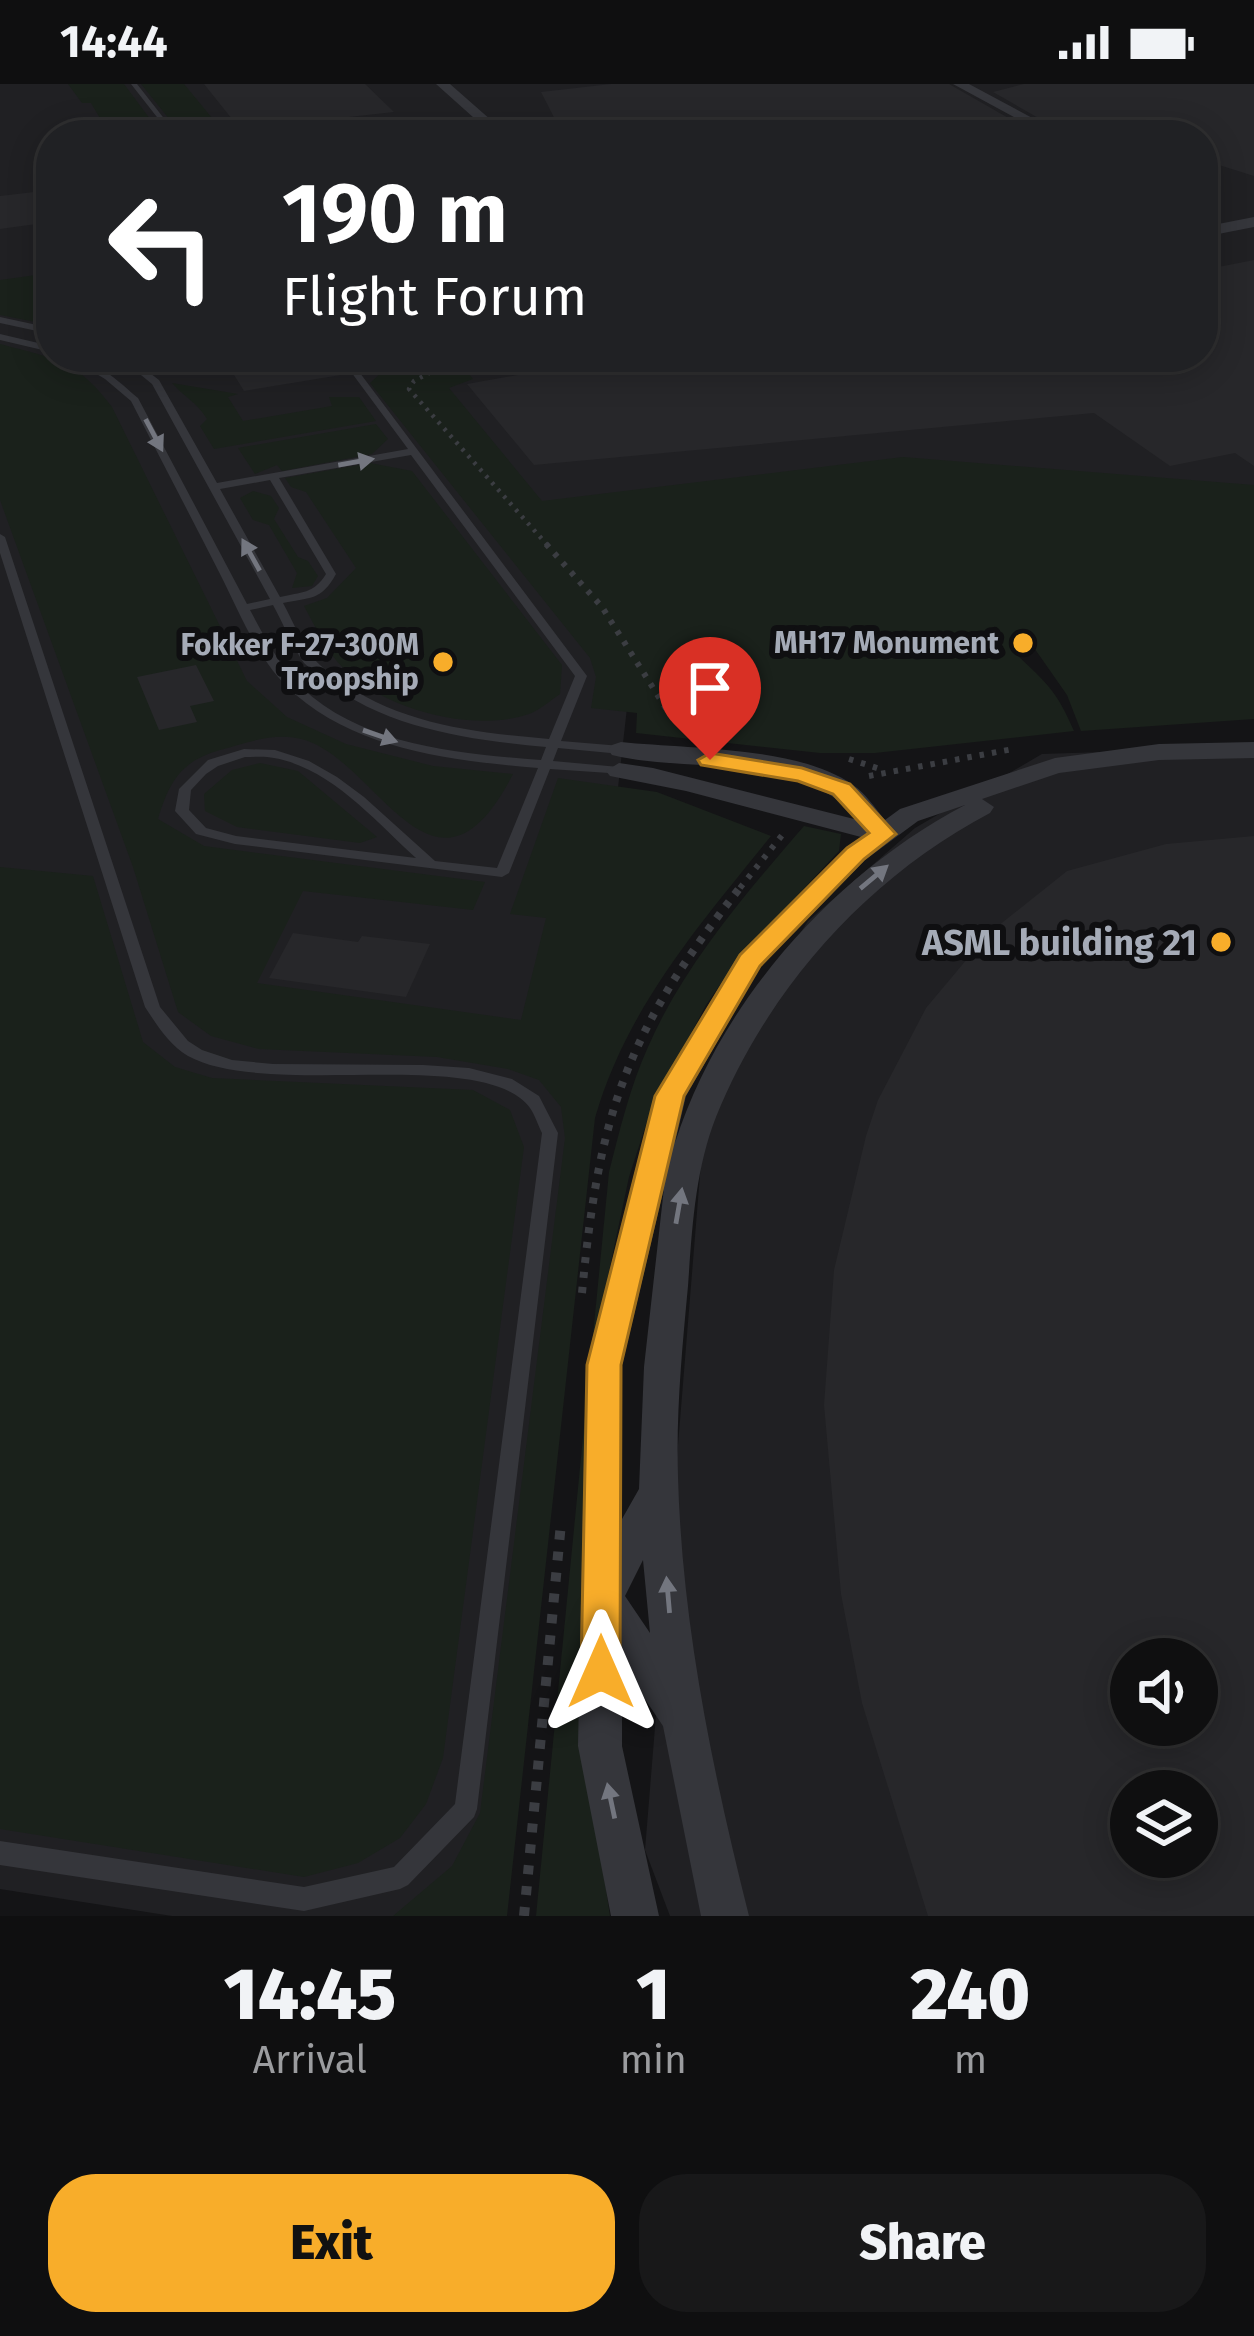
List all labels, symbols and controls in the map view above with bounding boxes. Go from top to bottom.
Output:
text: 14:44 [60,15,168,69]
text: 190 m [282,163,508,264]
icon: left [84,168,240,324]
text: Flight Forum [282,265,587,329]
one-way arrow [143,418,163,453]
one-way arrow [337,452,375,471]
one-way arrow [241,538,262,573]
place label: MH17 Monument [774,625,999,661]
place label: Fokker F-27-300M Troopship [180,627,419,697]
marker: MH17 Monument [1010,630,1036,656]
pin [659,637,761,760]
marker: Fokker F-27-300M Troopship [430,649,456,675]
icon: arrive [677,655,743,721]
one-way arrow [362,727,399,746]
one-way arrow [859,865,889,891]
place label: ASML building 21 [921,921,1197,965]
marker: ASML building 21 [1208,929,1234,955]
one-way arrow [670,1187,689,1224]
one-way arrow [658,1575,677,1613]
position arrow [538,1609,664,1735]
map controls [1110,1638,1218,1878]
button: sound [1110,1638,1218,1746]
button: layers [1110,1770,1218,1878]
one-way arrow [601,1782,620,1820]
text: 14:45 [224,1952,396,2038]
text: 1 [636,1952,670,2038]
text: 240 [911,1952,1030,2038]
text: Arrival [253,2037,367,2083]
text: min [620,2037,687,2083]
text: m [954,2037,987,2083]
button: Exit [48,2174,615,2312]
button: Share [639,2174,1206,2312]

